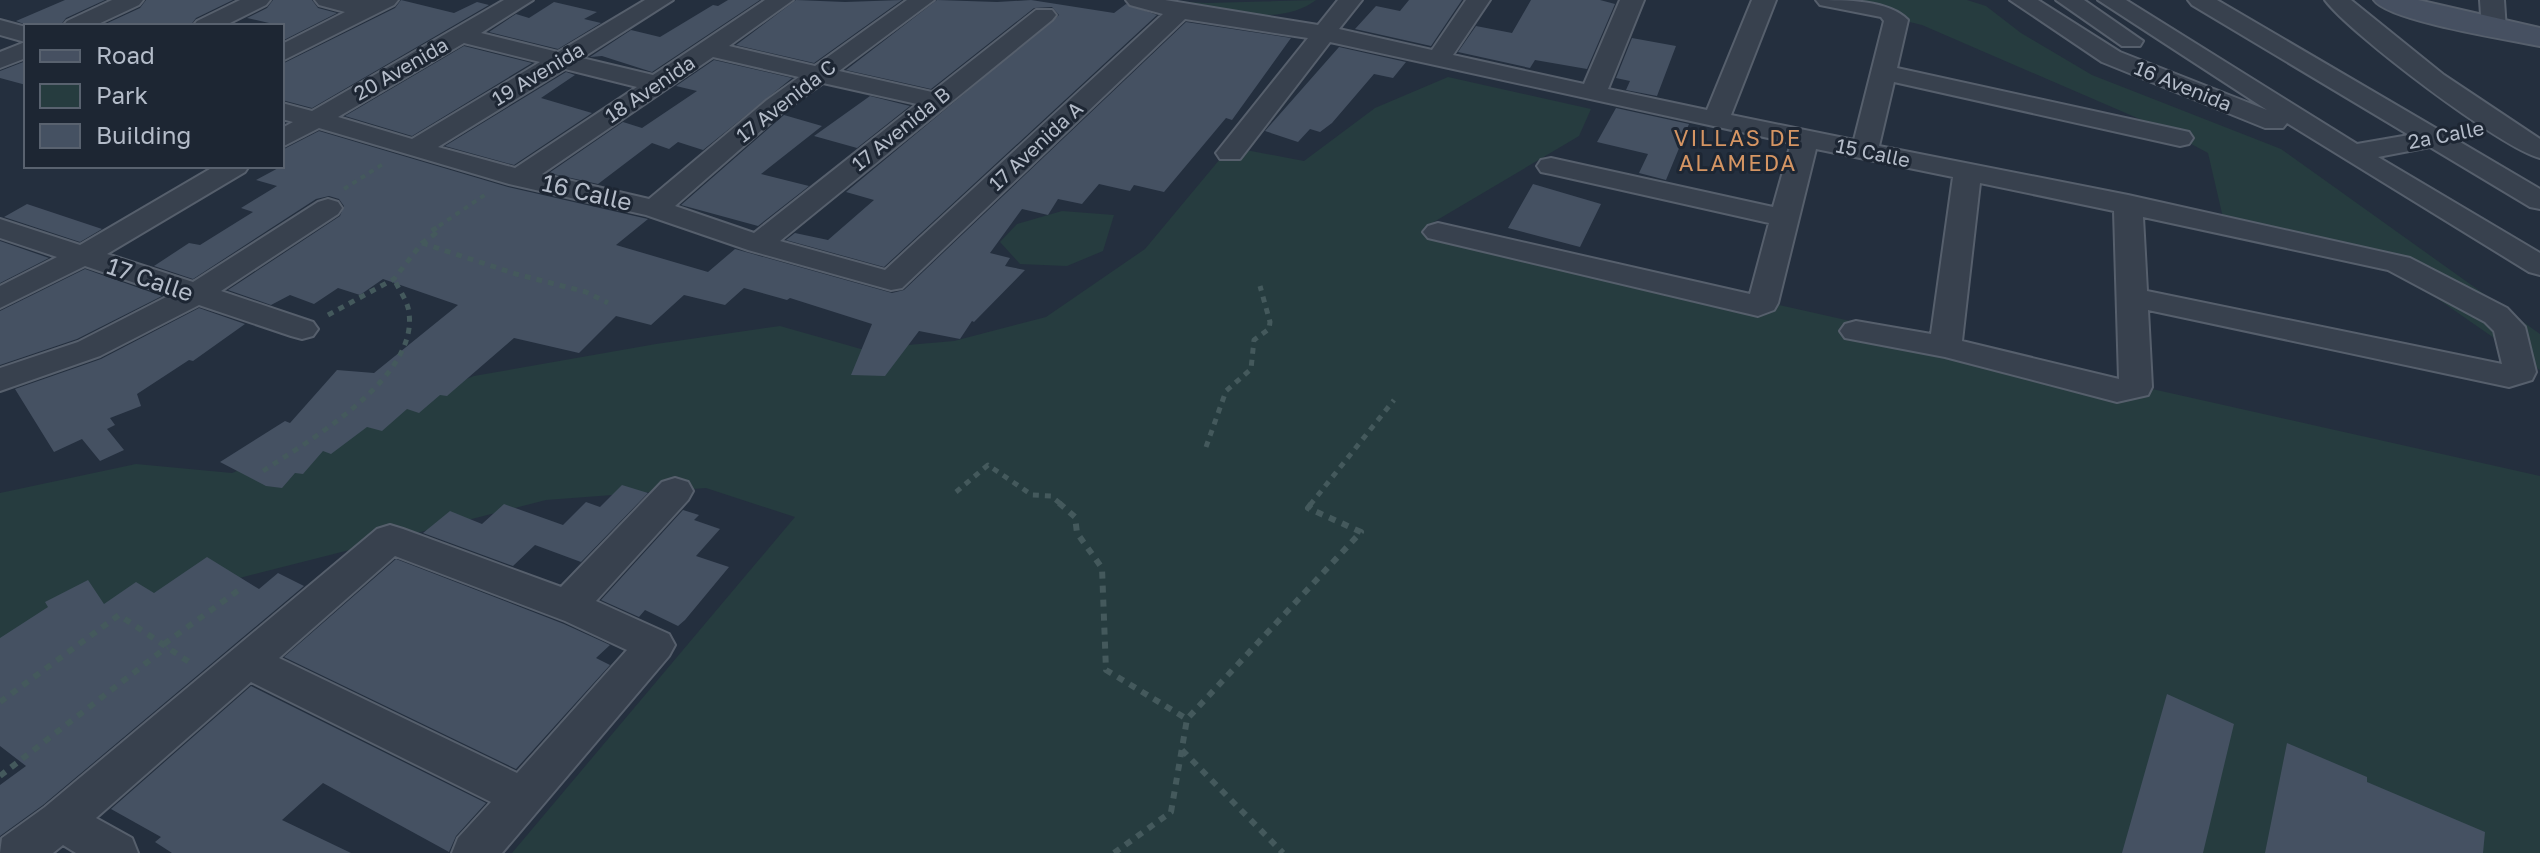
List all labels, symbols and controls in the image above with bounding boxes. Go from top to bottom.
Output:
legend [24,24,284,168]
street label: 20 Avenida [349,32,452,105]
street label: 19 Avenida [487,36,588,110]
text: Road [96,40,155,69]
street label: 18 Avenida [600,49,699,127]
street label: 17 Avenida C [731,54,840,147]
street label: 16 Avenida [2131,55,2235,115]
text: Park [96,80,148,109]
street label: 17 Avenida B [846,81,954,175]
street label: 17 Avenida A [983,96,1087,195]
street label: 2a Calle [2406,115,2486,153]
text: Building [96,120,191,149]
district label: VILLAS DE ALAMEDA [1674,124,1802,176]
street label: 15 Calle [1834,132,1913,172]
street label: 16 Calle [540,167,635,216]
street label: 17 Calle [104,250,197,307]

